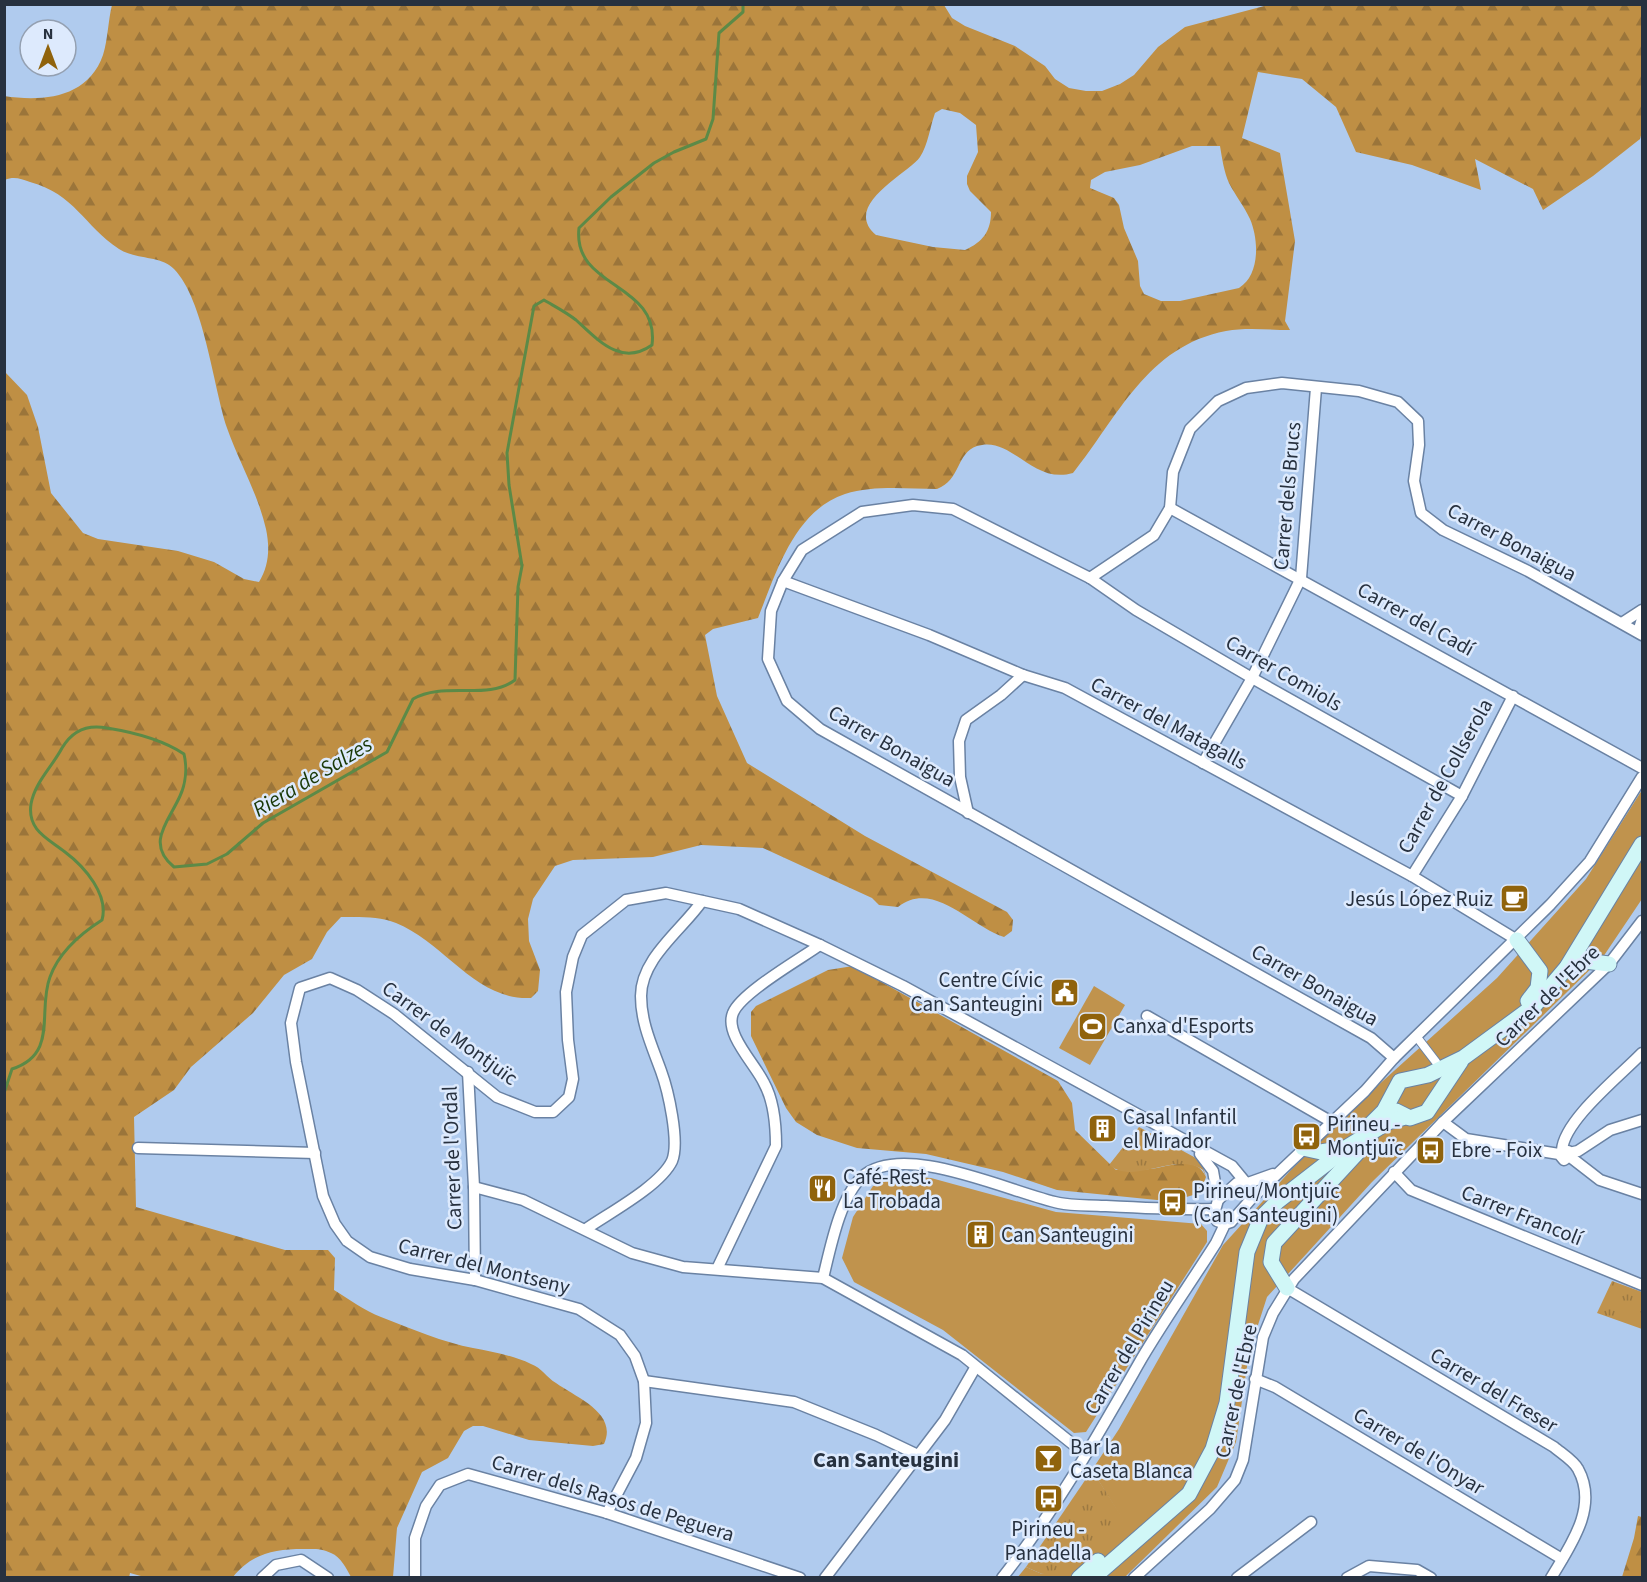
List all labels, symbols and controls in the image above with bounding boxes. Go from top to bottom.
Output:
north arrow [18,18,78,78]
text: N [43,23,53,45]
street label: Carrer dels Brucs [1266,420,1308,571]
street label: Carrer Bonaigua [1442,495,1582,589]
street label: Carrer del Cadí [1352,574,1481,664]
street label: Carrer Comiols [1220,627,1348,719]
street label: Carrer del Matagalls [1085,669,1253,777]
street label: Carrer de Collserola [1390,693,1500,859]
street label: Carrer Bonaigua [823,697,961,795]
water label: Riera de Salzes [247,728,379,825]
cafe icon: Jesús López Ruiz [1498,883,1530,915]
place label: Jesús López Ruiz [1345,884,1493,914]
street label: Carrer Bonaigua [1246,936,1384,1034]
street label: Carrer de l'Ebre [1488,938,1606,1054]
place label: Centre Cívic Can Santeugini [910,965,1043,1019]
street label: Carrer de Montjuïc [376,973,525,1093]
public building icon: Centre Cívic Can Santeugini [1048,976,1080,1008]
sports icon: Canxa d'Esports [1076,1010,1108,1042]
place label: Canxa d'Esports [1113,1011,1254,1041]
street label: Carrer de l'Ordal [434,1085,470,1231]
place label: Casal Infantil el Mirador [1123,1102,1237,1156]
place label: Pirineu - Montjuïc [1327,1109,1404,1163]
building icon: Casal Infantil el Mirador [1086,1113,1118,1145]
bus stop icon: Pirineu - Montjuïc [1290,1120,1322,1152]
bus stop icon: Ebre - Foix [1414,1134,1446,1166]
place label: Ebre - Foix [1451,1135,1543,1165]
place label: Café-Rest. La Trobada [843,1162,941,1216]
restaurant icon: Café-Rest. La Trobada [806,1173,838,1205]
place label: Pirineu/Montjuïc (Can Santeugini) [1193,1176,1340,1230]
street label: Carrer Francolí [1457,1177,1588,1253]
bus stop icon: Pirineu/Montjuïc (Can Santeugini) [1156,1187,1188,1219]
building icon: Can Santeugini [964,1219,996,1251]
place label: Can Santeugini [1001,1220,1134,1250]
street label: Carrer del Montseny [395,1230,573,1302]
street label: Carrer del Pirineu [1077,1274,1181,1420]
street label: Carrer de l'Ebre [1207,1321,1265,1461]
street label: Carrer del Freser [1424,1340,1564,1440]
street label: Carrer de l'Onyar [1348,1400,1491,1502]
place label: Bar la Caseta Blanca [1070,1432,1193,1486]
bar icon: Bar la Caseta Blanca [1033,1443,1065,1475]
district label: Can Santeugini [813,1444,959,1476]
street label: Carrer dels Rasos de Peguera [488,1447,738,1549]
bus stop icon: Pirineu - Panadella [1032,1482,1064,1514]
place label: Pirineu - Panadella [1004,1514,1092,1568]

